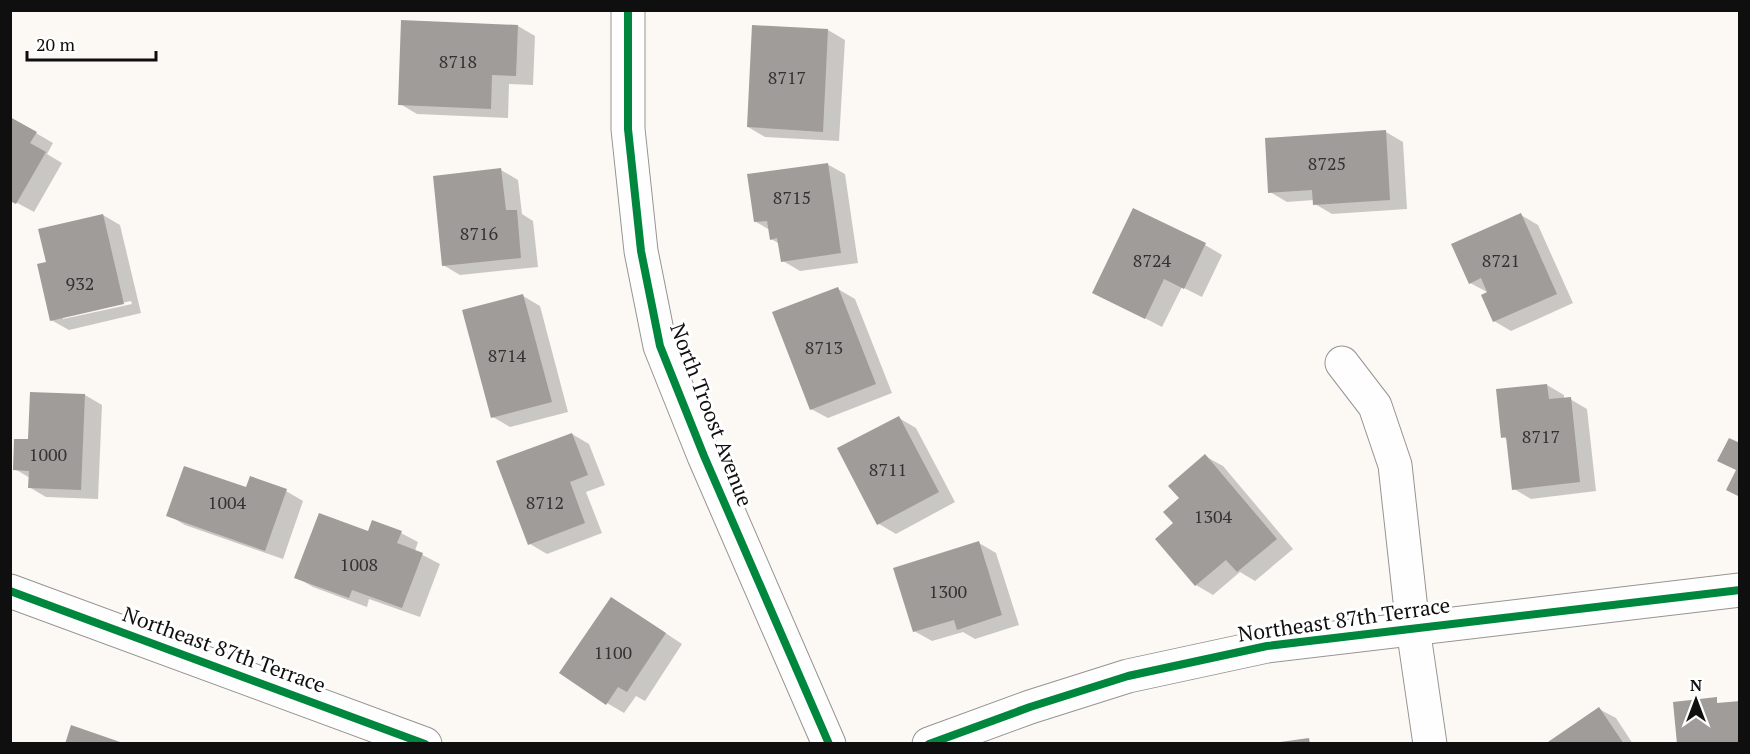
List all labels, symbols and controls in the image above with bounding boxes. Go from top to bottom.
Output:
scale bar [27,24,156,62]
text: 20 m [36,32,76,56]
house number: 8718 [439,49,477,73]
house number: 8717 [768,65,806,89]
house number: 8725 [1308,151,1346,175]
house number: 8715 [773,185,811,209]
house number: 8716 [460,221,499,245]
house number: 8724 [1133,248,1172,272]
house number: 8721 [1482,248,1520,272]
house number: 932 [66,271,94,295]
street label: North Troost Avenue [664,319,760,510]
house number: 8713 [805,335,843,359]
house number: 8714 [488,343,527,367]
house number: 8717 [1522,424,1560,448]
house number: 1000 [29,442,67,466]
house number: 8711 [869,457,907,481]
house number: 1004 [208,490,247,514]
house number: 8712 [526,490,564,514]
house number: 1304 [1194,504,1233,528]
house number: 1008 [340,552,378,576]
house number: 1300 [929,579,967,603]
street label: Northeast 87th Terrace [1236,590,1452,648]
street label: Northeast 87th Terrace [119,599,330,699]
house number: 1100 [594,640,632,664]
north arrow [1666,670,1726,730]
text: N [1690,674,1702,696]

